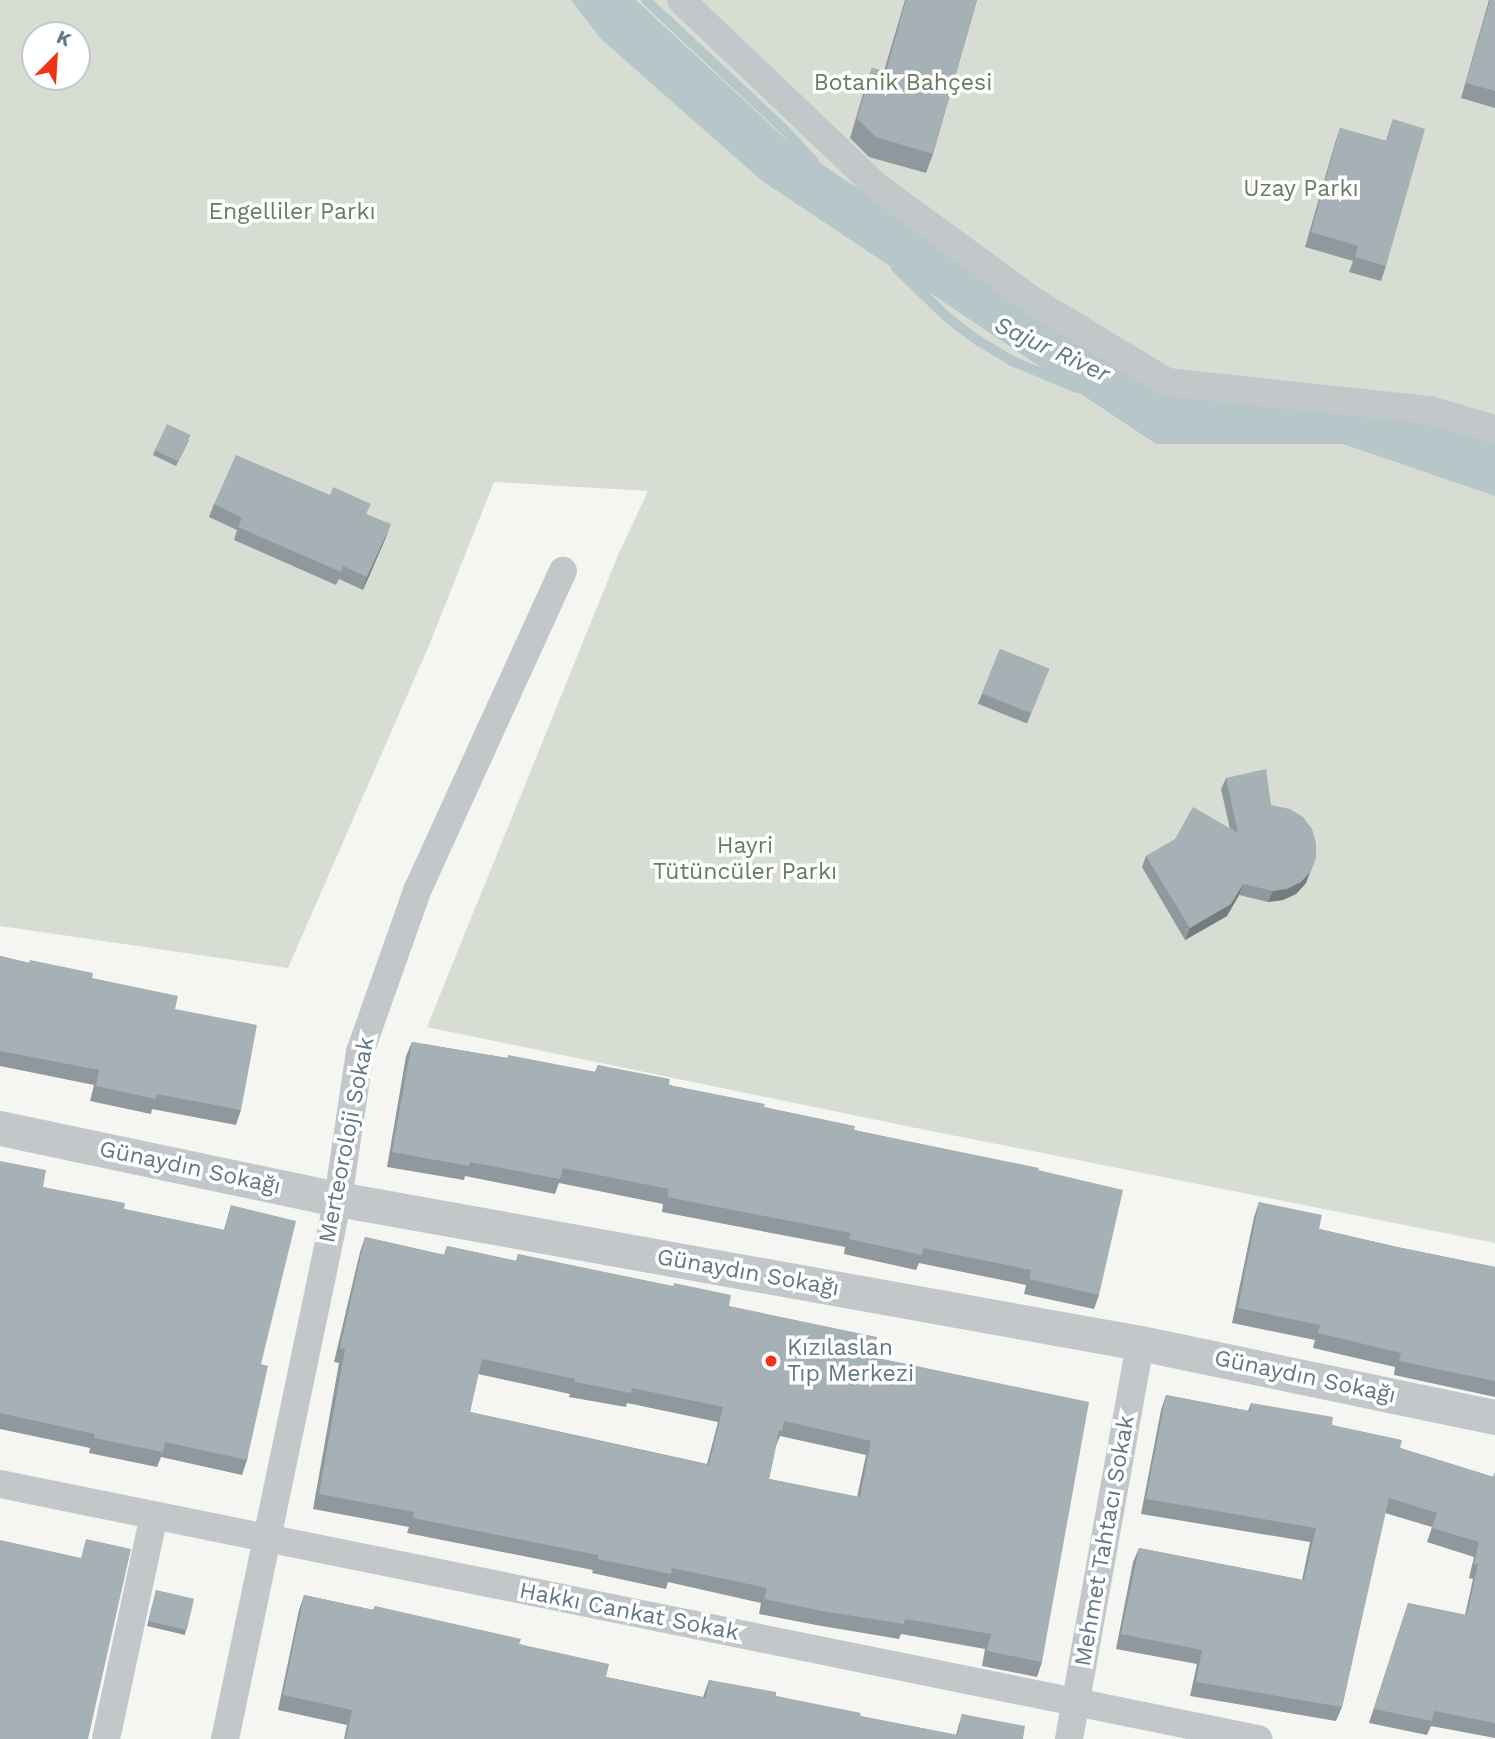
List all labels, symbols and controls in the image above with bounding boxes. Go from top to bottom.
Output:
north arrow [21,21,91,91]
text: K [53,25,75,51]
park label: Botanik Bahçesi [813,69,993,97]
park label: Uzay Parkı [1243,175,1359,203]
park label: Engelliler Parkı [208,198,376,226]
water label: Sajur River [989,311,1115,389]
park label: Hayri Tütüncüler Parkı [653,832,837,886]
street label: Merteoroloji Sokak [313,1035,381,1245]
street label: Günaydın Sokağı [97,1135,283,1201]
street label: Günaydın Sokağı [655,1243,841,1303]
place label: Kızılaslan Tıp Merkezi [787,1334,914,1388]
street label: Günaydın Sokağı [1212,1344,1398,1410]
marker: Kızılaslan Tıp Merkezi [761,1351,781,1371]
street label: Mehmet Tahtacı Sokak [1069,1413,1141,1669]
street label: Hakkı Cankat Sokak [517,1577,741,1647]

